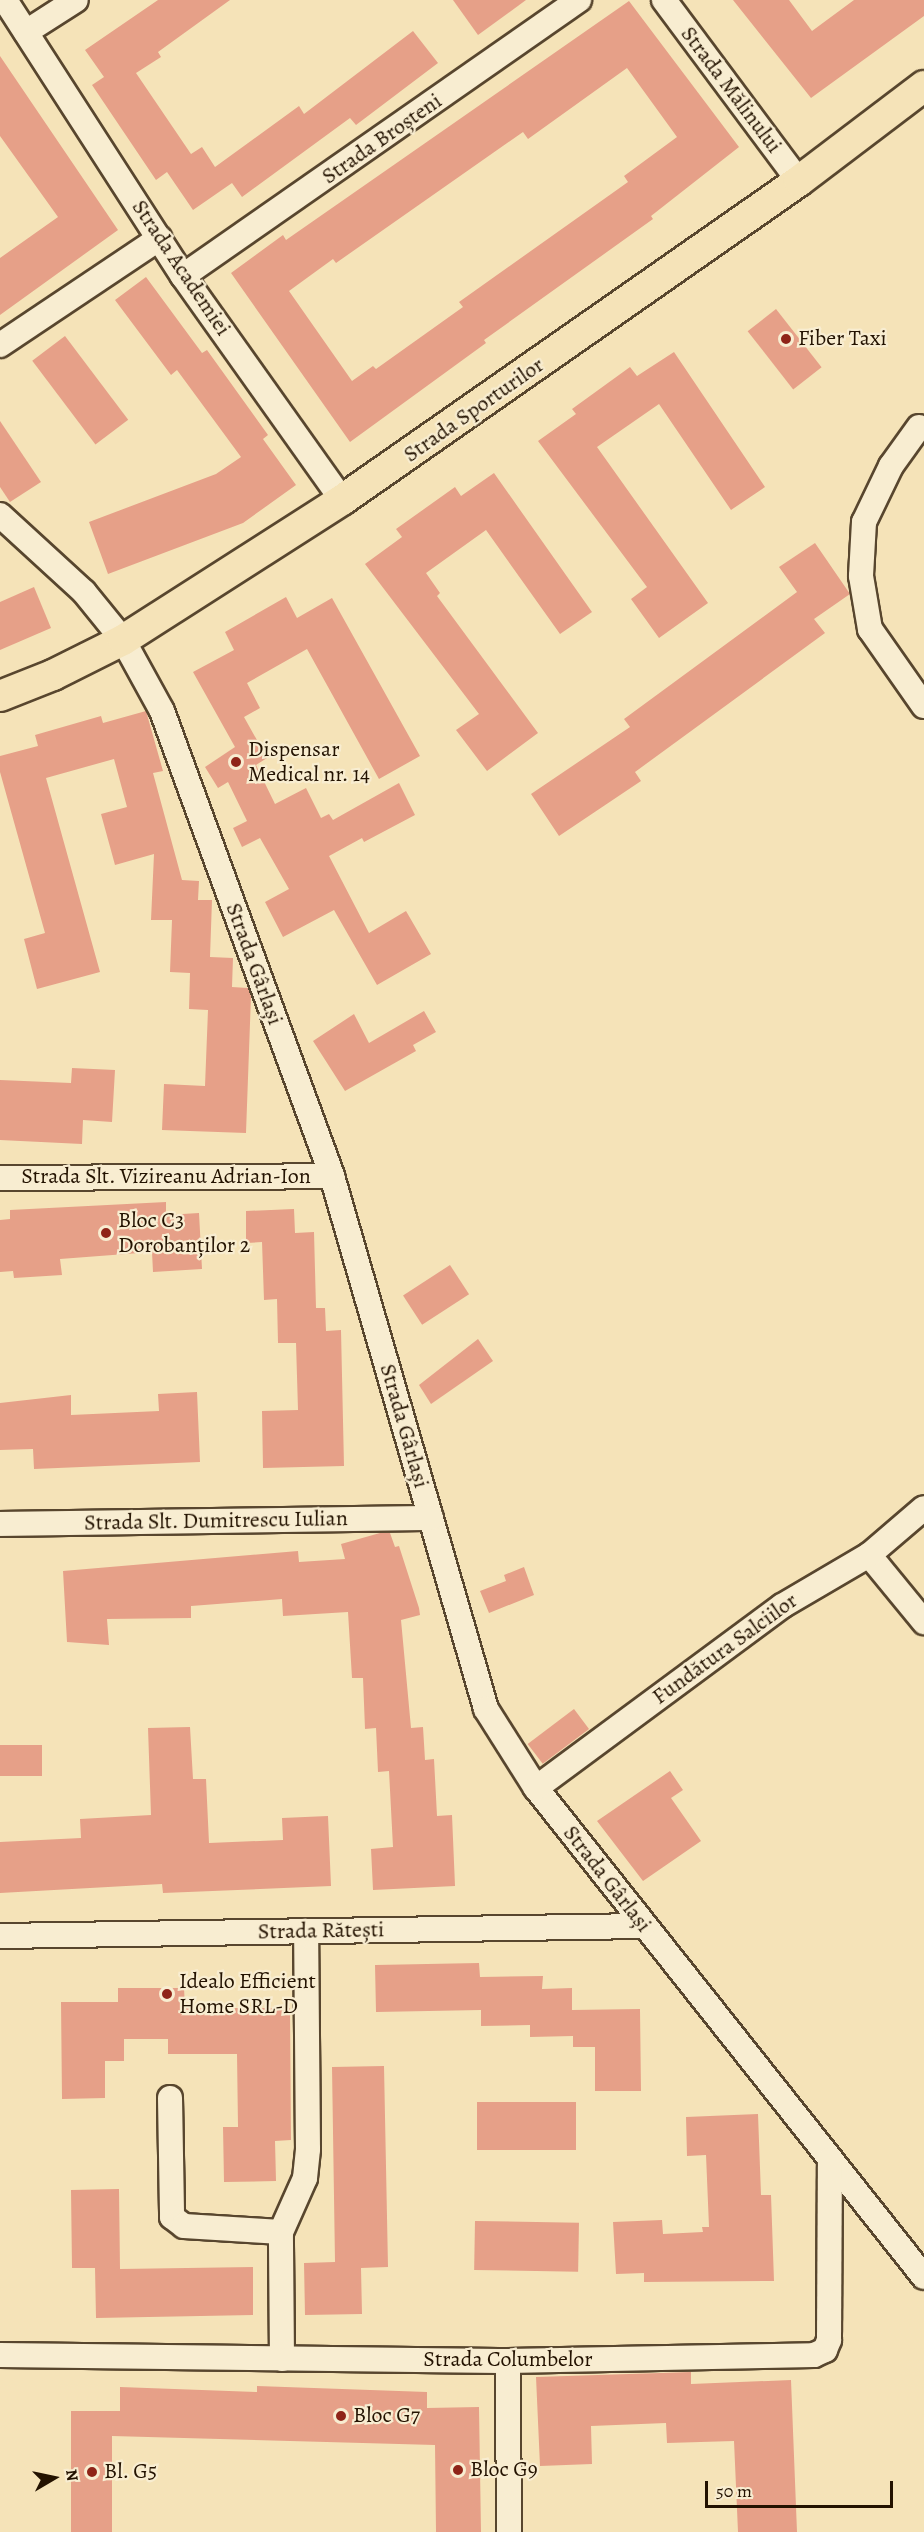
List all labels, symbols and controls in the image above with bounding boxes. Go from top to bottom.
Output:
street label: Strada Mălinului [675,22,787,158]
street label: Strada Broșteni [317,88,447,190]
street label: Strada Academiei [126,195,236,341]
place label: Fiber Taxi [798,326,887,352]
marker: Fiber Taxi [779,332,793,346]
street label: Strada Sporturilor [399,352,549,468]
place label: Dispensar Medical nr. 14 [248,736,370,788]
marker: Dispensar Medical nr. 14 [229,755,243,769]
street label: Strada Gârlași [220,900,288,1028]
street label: Strada Slt. Vizireanu Adrian-Ion [21,1164,311,1190]
place label: Bloc C3 Dorobanților 2 [118,1207,250,1258]
marker: Bloc C3 Dorobanților 2 [99,1226,113,1240]
street label: Strada Gârlași [374,1361,434,1491]
street label: Strada Slt. Dumitrescu Iulian [84,1505,348,1537]
street label: Fundătura Salciilor [647,1588,803,1710]
street label: Strada Gârlași [557,1821,657,1937]
street label: Strada Rătești [258,1917,384,1945]
place label: Idealo Efficient Home SRL-D [179,1968,316,2020]
marker: Idealo Efficient Home SRL-D [160,1987,174,2001]
street label: Strada Columbelor [423,2347,593,2373]
place label: Bloc G7 [353,2403,420,2429]
marker: Bloc G7 [334,2409,348,2423]
north arrow [24,2448,84,2508]
place label: Bloc G9 [470,2457,538,2483]
place label: Bl. G5 [104,2459,158,2485]
marker: Bloc G9 [451,2463,465,2477]
marker: Bl. G5 [85,2465,99,2479]
text: N [60,2468,84,2483]
scale bar [708,2469,896,2507]
text: 50 m [716,2479,752,2503]

